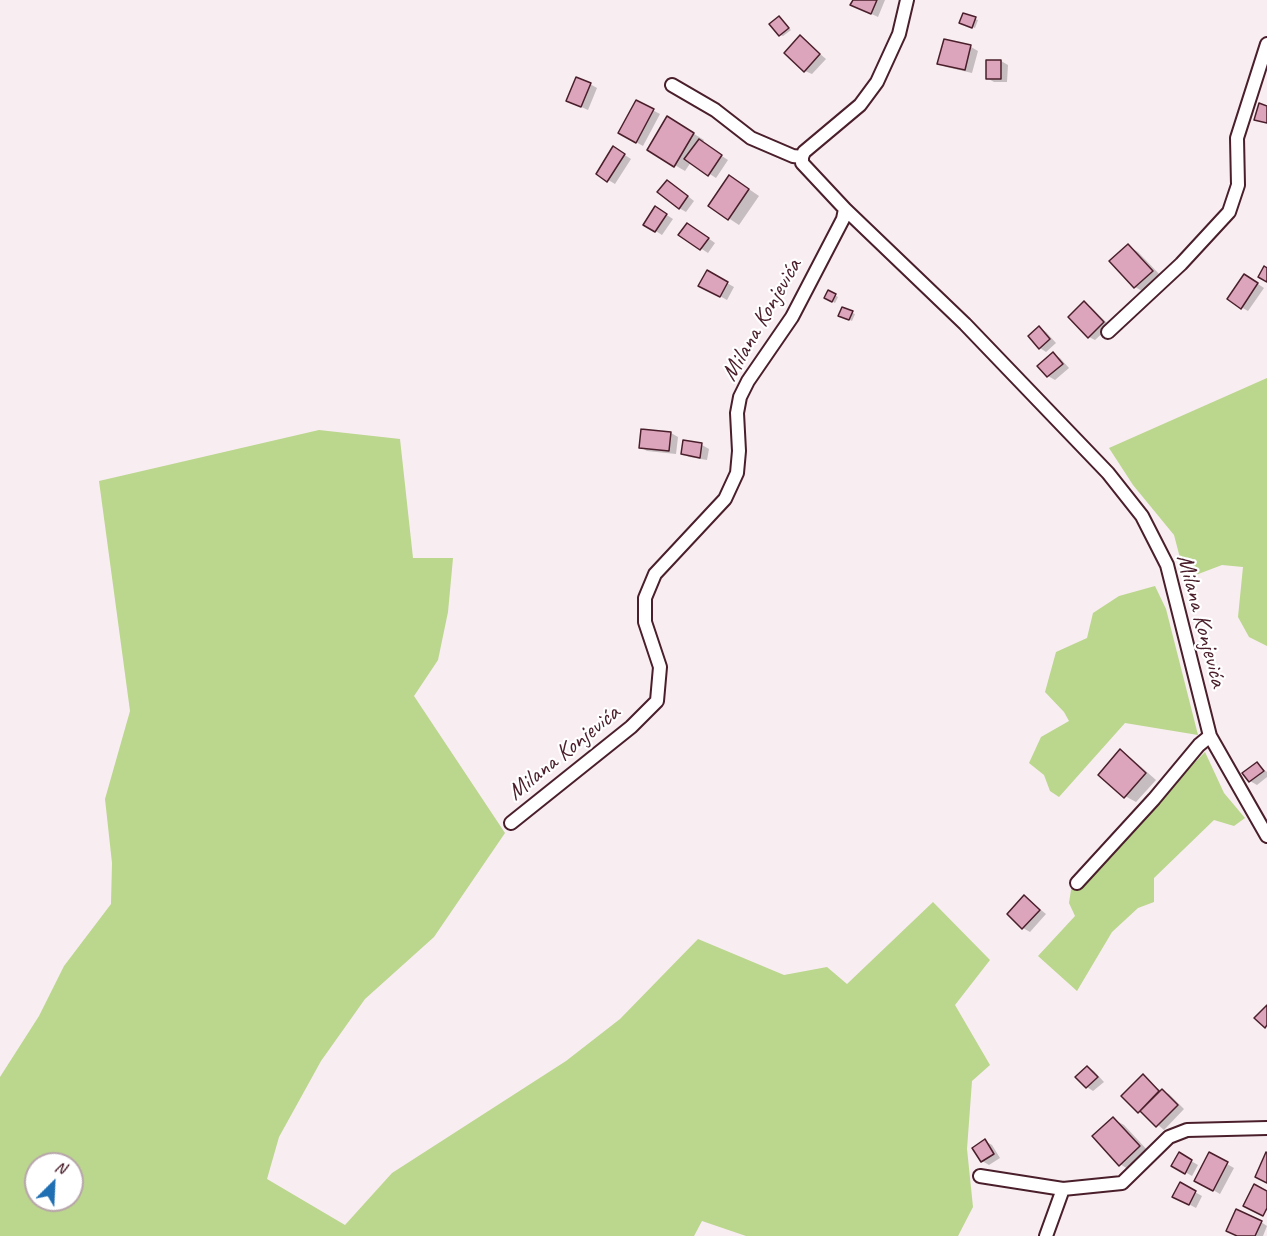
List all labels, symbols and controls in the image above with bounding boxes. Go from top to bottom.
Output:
street label: Milana Konjevića [715,254,809,386]
street label: Milana Konjevića [1169,551,1233,691]
street label: Milana Konjevića [502,699,626,807]
north arrow [24,1152,84,1212]
text: N [52,1156,69,1179]

